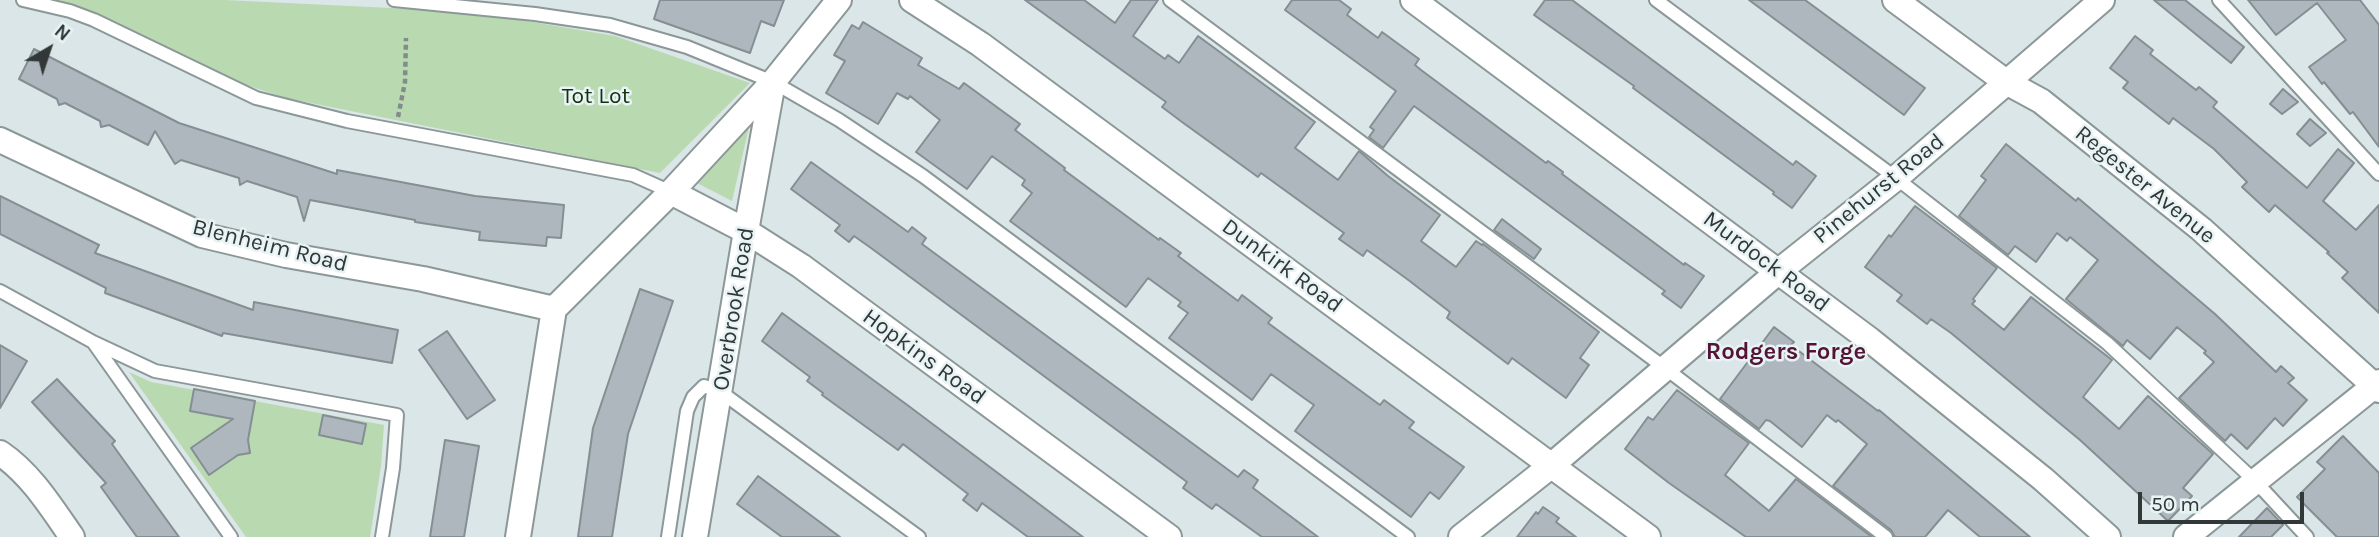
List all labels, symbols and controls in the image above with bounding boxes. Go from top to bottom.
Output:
north arrow [14,14,84,84]
text: N [50,20,74,46]
park label: Tot Lot [562,82,630,110]
street label: Regester Avenue [2069,120,2221,250]
street label: Pinehurst Road [1808,128,1950,250]
street label: Murdock Road [1697,205,1835,319]
street label: Blenheim Road [190,213,350,279]
street label: Dunkirk Road [1216,213,1348,319]
street label: Overbrook Road [707,225,761,393]
street label: Hopkins Road [857,303,991,411]
district label: Rodgers Forge [1706,338,1866,366]
scale bar [2141,477,2307,522]
text: 50 m [2151,492,2200,516]

